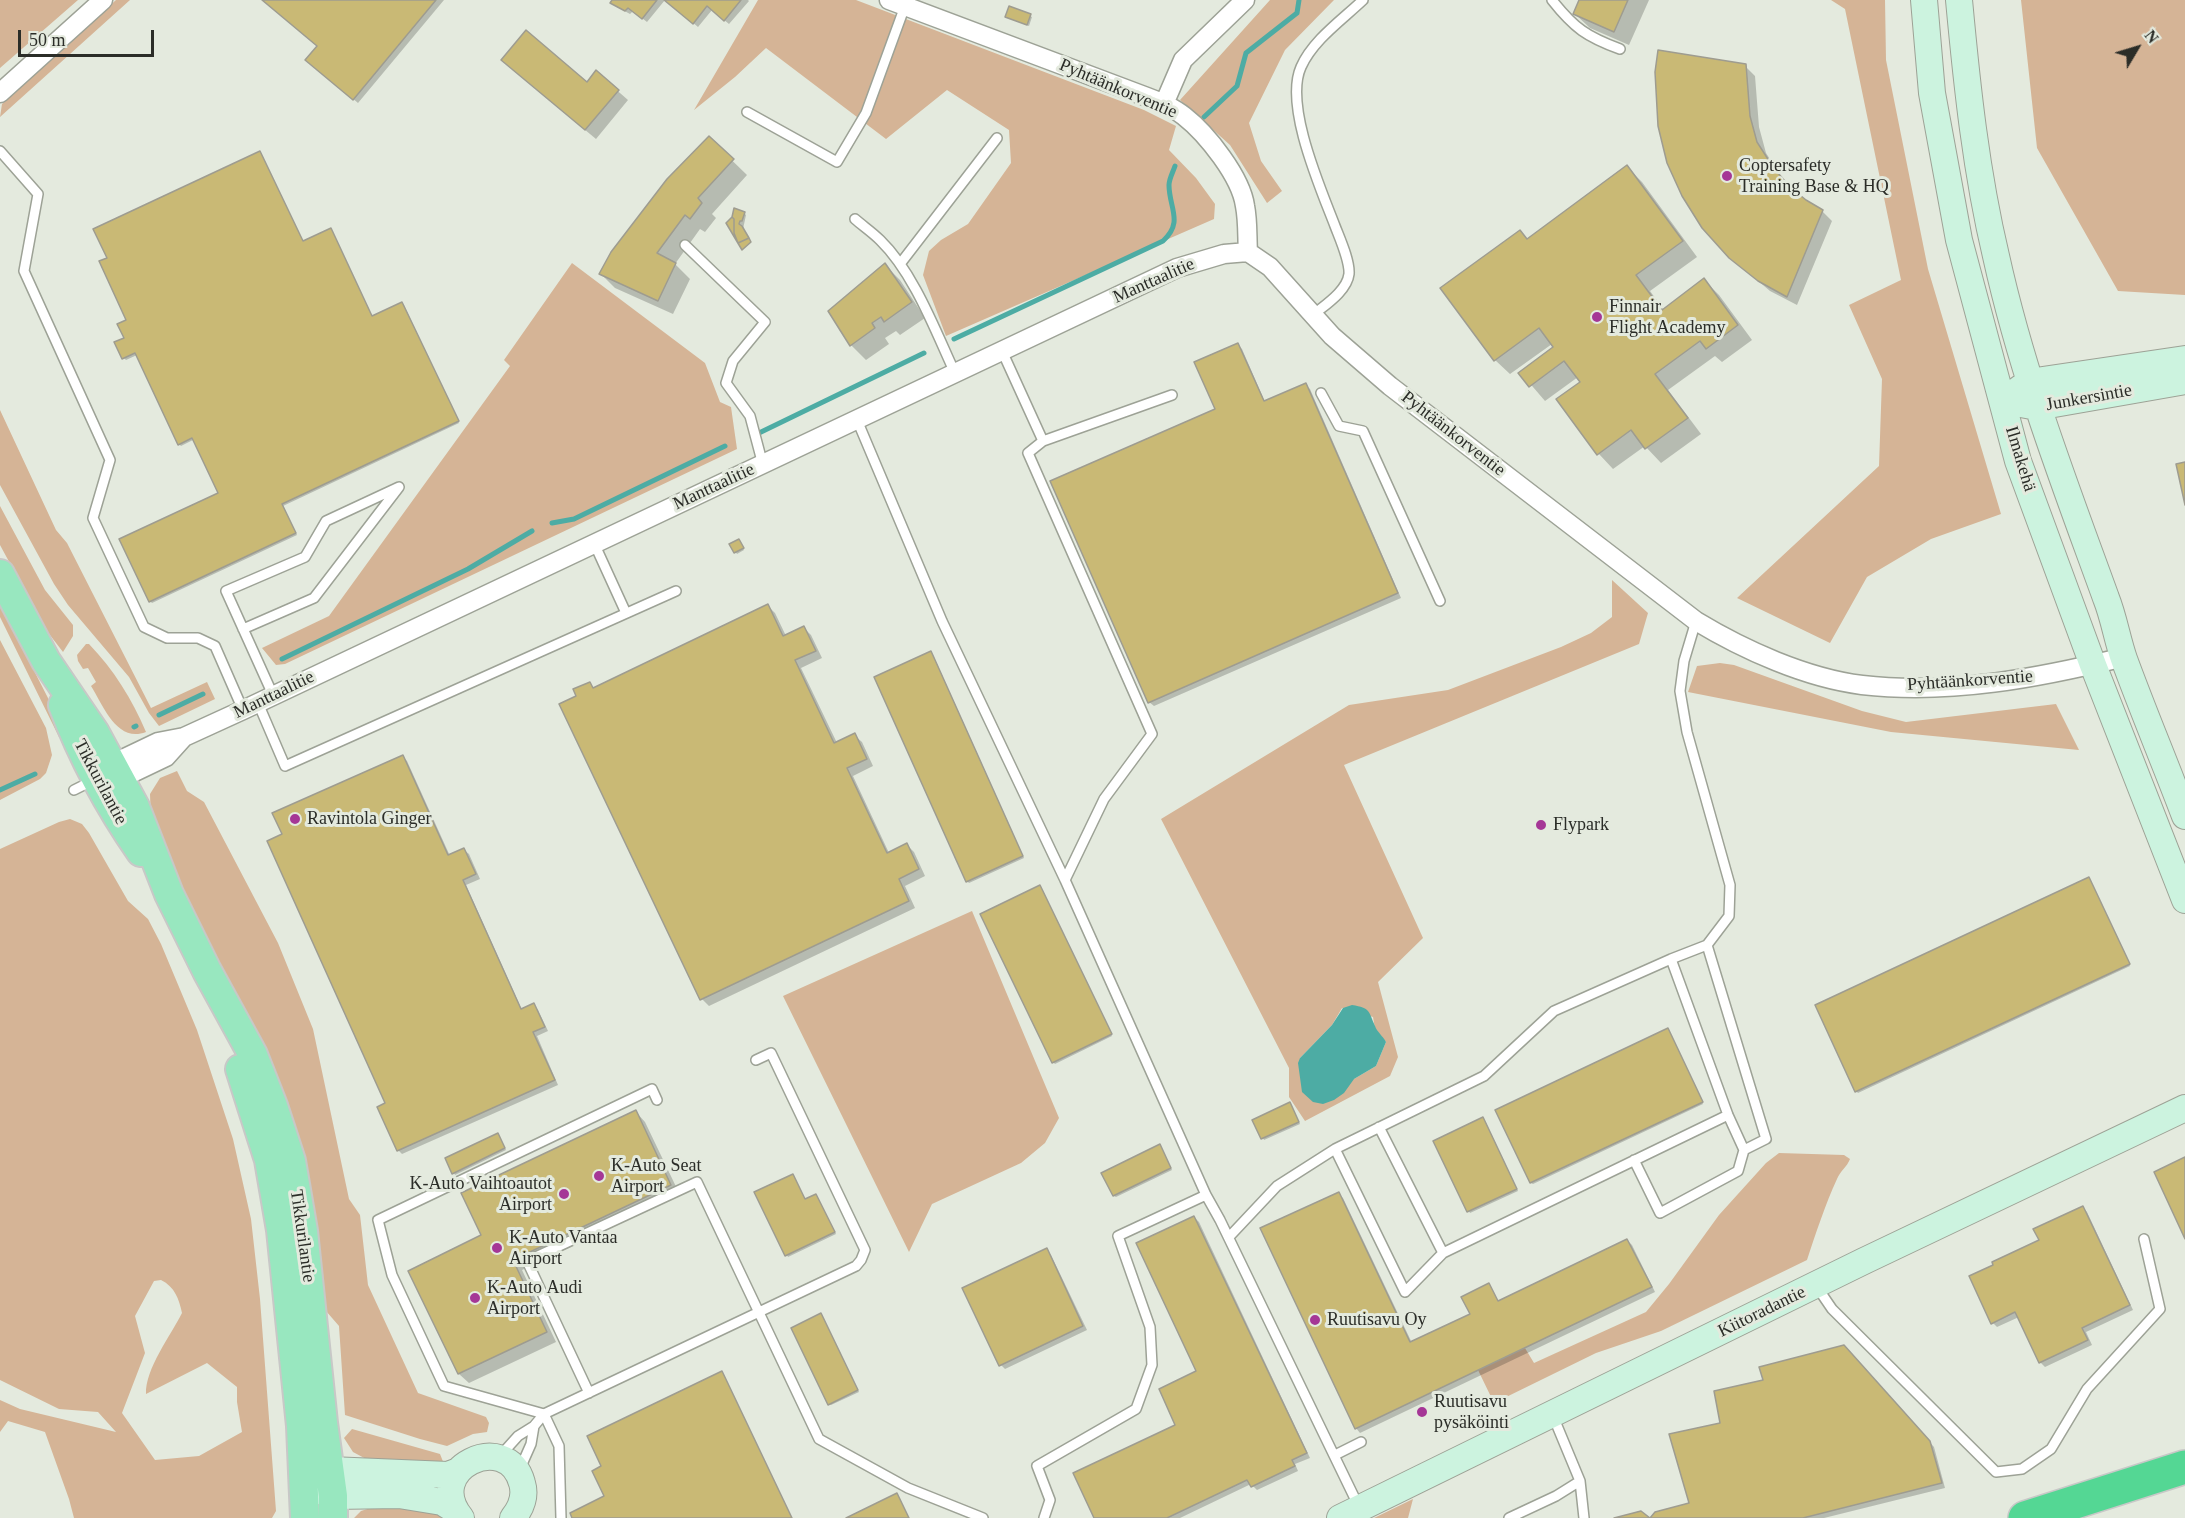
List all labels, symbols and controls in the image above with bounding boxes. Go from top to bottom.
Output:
scale bar [21,18,158,56]
north arrow [2107,18,2167,78]
text: N [2141,27,2162,46]
text: 50 m [29,30,66,50]
street label: Pyhtäänkorventie [1056,54,1180,124]
place label: Coptersafety Training Base & HQ [1739,155,1889,198]
marker: Coptersafety Training Base & HQ [1720,169,1734,183]
street label: Manttaalitie [1110,253,1198,309]
place label: Finnair Flight Academy [1609,296,1725,338]
marker: Finnair Flight Academy [1590,310,1604,324]
street label: Junkersintie [2044,380,2134,416]
street label: Pyhtäänkorventie [1397,387,1509,481]
street label: Ilmakehä [2000,424,2040,494]
street label: Manttaalitie [670,459,758,515]
street label: Manttaalitie [230,666,318,724]
street label: Pyhtäänkorventie [1906,666,2034,696]
street label: Tikkurilantie [69,736,131,828]
place label: Ravintola Ginger [307,808,431,830]
marker: Ravintola Ginger [288,812,302,826]
place label: Flypark [1553,814,1609,836]
marker: Flypark [1534,818,1548,832]
place label: K-Auto Seat Airport [611,1155,701,1198]
marker: K-Auto Seat Airport [592,1169,606,1183]
place label: K-Auto Vaihtoautot Airport [410,1173,552,1216]
marker: K-Auto Vaihtoautot Airport [557,1187,571,1201]
street label: Tikkurilantie [285,1188,319,1284]
place label: K-Auto Vantaa Airport [509,1227,617,1270]
marker: K-Auto Vantaa Airport [490,1241,504,1255]
place label: K-Auto Audi Airport [487,1277,582,1320]
street label: Kiitoradantie [1715,1281,1809,1343]
marker: K-Auto Audi Airport [468,1291,482,1305]
place label: Ruutisavu Oy [1327,1309,1427,1331]
marker: Ruutisavu Oy [1308,1313,1322,1327]
place label: Ruutisavu pysäköinti [1434,1391,1509,1434]
marker: Ruutisavu pysäköinti [1415,1405,1429,1419]

